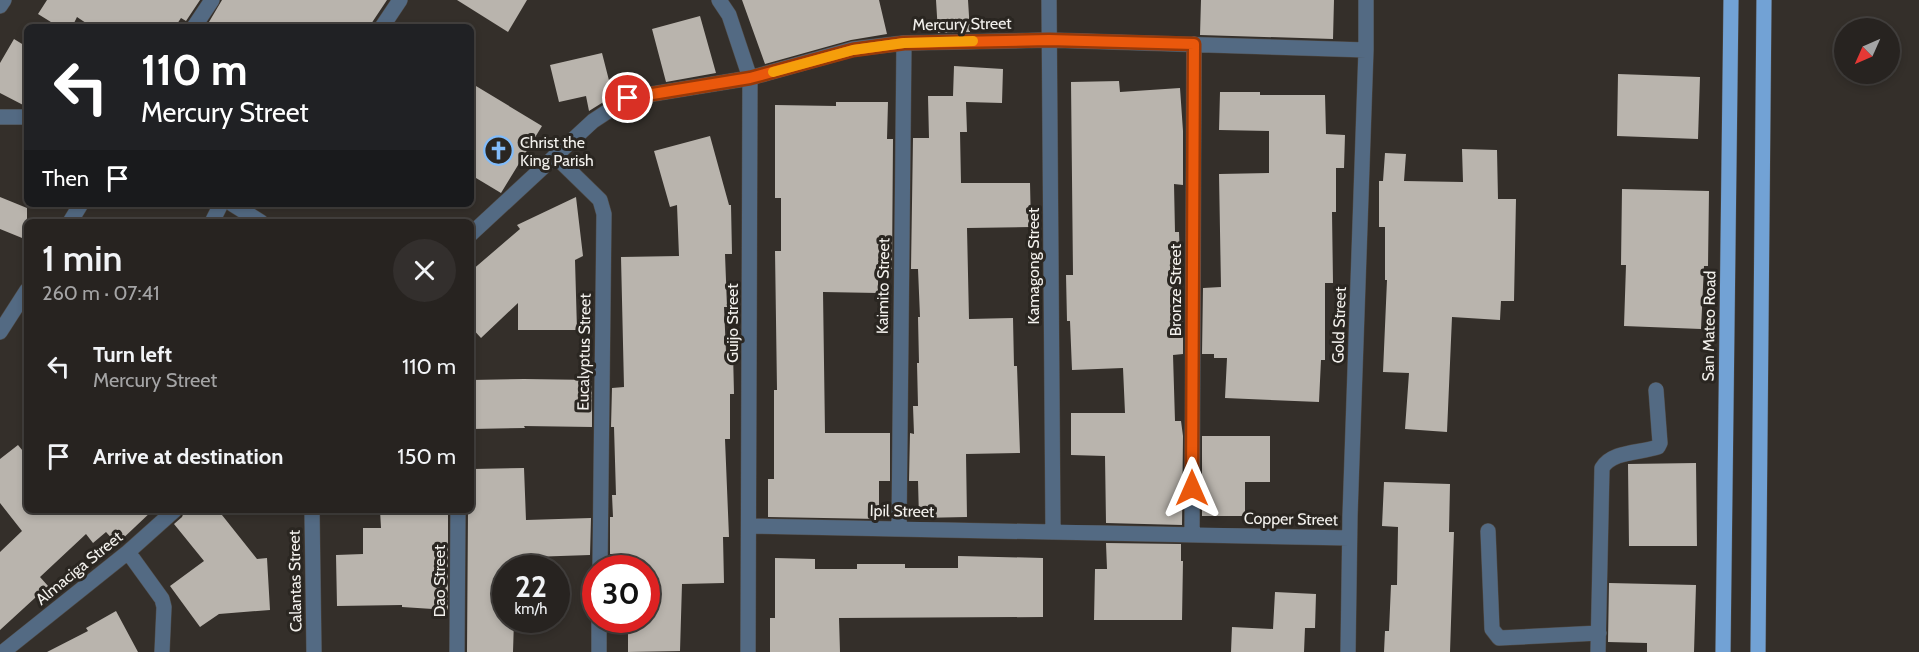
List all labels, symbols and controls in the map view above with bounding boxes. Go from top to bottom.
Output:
street label: Mercury Street [912,14,1012,34]
north arrow [1834,18,1900,84]
map controls [1834,18,1900,84]
text: 110 m [141,44,248,96]
icon: left [42,48,120,126]
pin [602,72,653,123]
icon: arrive [611,81,644,114]
text: Mercury Street [141,96,309,129]
place label: Christ the King Parish [520,133,594,170]
church icon: Christ the King Parish [483,135,515,167]
icon: arrive [101,162,134,195]
text: Then [42,165,89,192]
street label: Kamagong Street [1024,207,1043,324]
text: 1 min [42,236,122,280]
street label: Kaimito Street [873,237,893,334]
button: close [393,239,456,302]
street label: Bronze Street [1166,243,1185,336]
street label: San Mateo Road [1699,271,1719,381]
text: 260 m · 07:41 [42,281,160,305]
street label: Guijo Street [723,283,742,363]
street label: Gold Street [1328,286,1350,364]
street label: Eucalyptus Street [573,292,595,411]
text: Turn left [93,341,172,368]
icon: left [42,350,75,383]
text: 110 m [402,353,456,380]
text: Mercury Street [93,368,217,392]
icon: arrive [42,440,75,473]
text: Arrive at destination [93,443,283,470]
text: 150 m [397,443,456,470]
position arrow [1160,456,1224,520]
street label: Ipil Street [869,501,935,521]
street label: Copper Street [1244,509,1339,529]
street label: Almaciga Street [32,527,127,609]
street label: Calantas Street [285,529,305,632]
street label: Dao Street [430,544,449,617]
speed limit sign: 30 [582,555,660,633]
text: 22 [515,568,547,605]
text: km/h [515,600,547,618]

